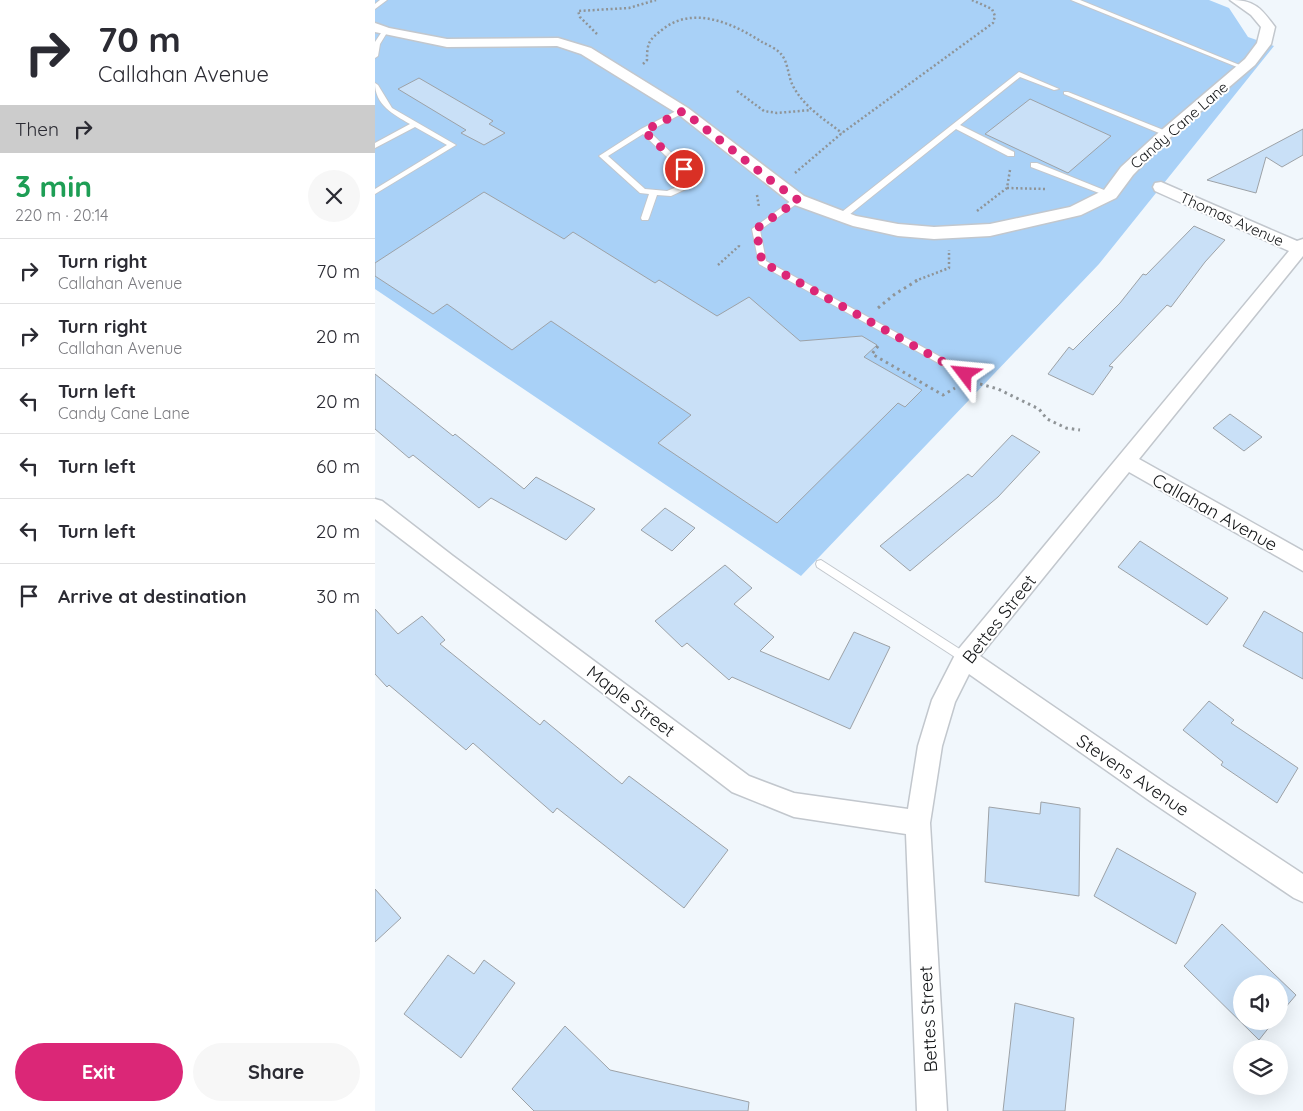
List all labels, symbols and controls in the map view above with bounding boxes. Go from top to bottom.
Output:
text: 70 m [98,17,181,61]
icon: right [15,20,80,85]
text: Callahan Avenue [98,60,269,88]
street label: Candy Cane Lane [1126,77,1232,173]
icon: right [69,115,97,143]
text: Then [15,117,59,141]
pin [663,148,705,190]
icon: arrive [670,155,698,183]
text: 3 min [15,167,92,205]
button: close [308,170,360,222]
street label: Thomas Avenue [1177,188,1287,250]
text: 220 m · 20:14 [15,205,109,225]
text: Turn right [58,249,147,273]
icon: right [15,257,43,285]
text: 70 m [316,259,360,283]
text: Callahan Avenue [58,273,182,293]
text: Turn right [58,314,147,338]
icon: right [15,322,43,350]
text: 20 m [316,324,360,348]
text: Callahan Avenue [58,338,182,358]
position arrow [938,347,990,399]
text: Turn left [58,379,136,403]
icon: left [15,387,43,415]
text: 20 m [316,389,360,413]
text: Candy Cane Lane [58,403,190,423]
icon: left [15,452,43,480]
text: Turn left [58,454,136,478]
text: 60 m [316,454,360,478]
street label: Callahan Avenue [1148,468,1282,556]
icon: left [15,517,43,545]
text: Turn left [58,519,136,543]
text: 20 m [316,519,360,543]
street label: Bettes Street [957,570,1041,668]
icon: arrive [15,582,43,610]
text: Arrive at destination [58,584,247,608]
text: 30 m [316,584,360,608]
street label: Maple Street [582,660,680,742]
street label: Stevens Avenue [1072,729,1194,821]
street label: Bettes Street [914,965,942,1073]
map controls [1233,975,1288,1095]
button: sound [1233,975,1288,1030]
button: layers [1233,1040,1288,1095]
button: Exit [15,1043,183,1101]
button: Share [193,1043,360,1101]

